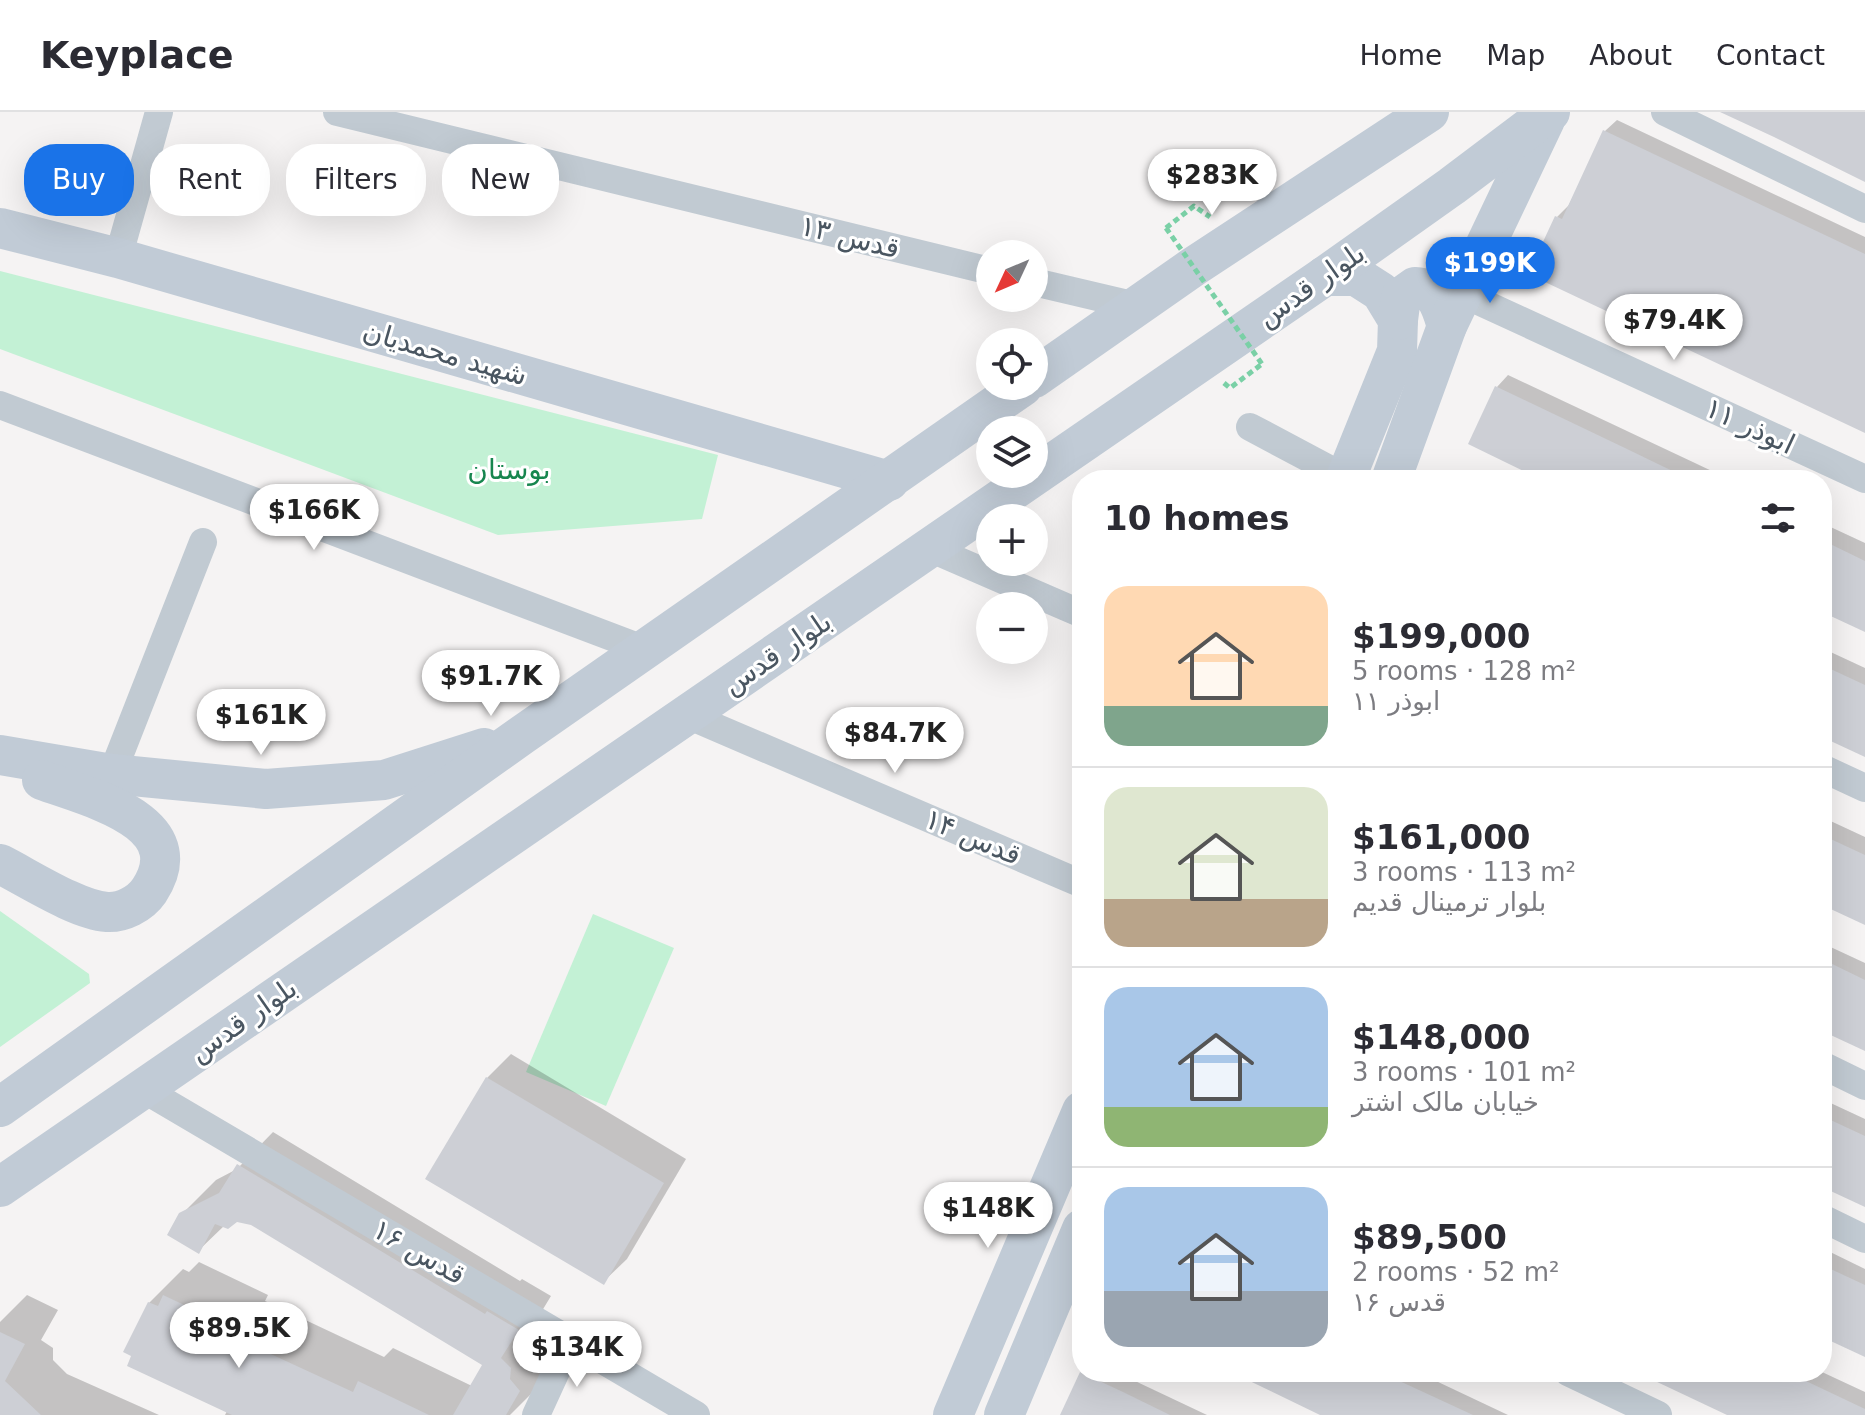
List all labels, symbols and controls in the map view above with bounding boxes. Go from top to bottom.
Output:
text: Keyplace [40,33,234,77]
text: Home [1359,39,1442,72]
text: Map [1486,39,1545,72]
text: About [1589,39,1672,72]
text: Contact [1716,39,1825,72]
chip: Buy [24,144,134,216]
chip: Rent [150,144,270,216]
chip: Filters [286,144,426,216]
chip: New [442,144,559,216]
pin: $283K [1156,149,1268,217]
text: $283K [1166,160,1258,190]
street label: قدس ۱۳ [797,209,903,265]
street label: بلوار قدس [1251,236,1371,334]
pin: $199K [1434,237,1546,305]
north arrow [976,240,1048,312]
map controls [976,240,1048,664]
text: $199K [1444,248,1536,278]
pin: $79.4K [1609,294,1739,362]
text: $79.4K [1623,305,1725,335]
street label: شهید محمدیان [359,314,531,392]
button: locate [976,328,1048,400]
street label: ابوذر ۱۱ [1700,391,1800,461]
button: layers [976,416,1048,488]
park label: بوستان [467,453,551,486]
pin: $166K [258,484,370,552]
text: $166K [268,495,360,525]
icon: filters [1756,496,1800,540]
text: 10 homes [1104,498,1289,538]
button: + [976,504,1048,576]
button: − [976,592,1048,664]
street label: بلوار قدس [716,605,838,701]
text: $199,000 [1352,616,1531,656]
icon: home [1168,618,1264,714]
pin: $91.7K [426,650,556,718]
text: 5 rooms · 128 m² [1352,656,1576,686]
text: $91.7K [440,661,542,691]
text: ابوذر ۱۱ [1352,686,1440,716]
pin: $161K [205,689,317,757]
text: $161K [215,700,307,730]
pin: $84.7K [830,707,960,775]
text: $84.7K [844,718,946,748]
street label: قدس ۱۴ [920,802,1026,872]
text: $161,000 [1352,817,1531,857]
icon: home [1168,819,1264,915]
text: 3 rooms · 113 m² [1352,857,1576,887]
text: بلوار ترمینال قدیم [1352,887,1546,917]
street label: بلوار قدس [183,971,303,1069]
text: $148,000 [1352,1017,1531,1057]
icon: home [1168,1019,1264,1115]
text: 3 rooms · 101 m² [1352,1057,1576,1087]
text: خیابان مالک اشتر [1352,1087,1539,1117]
pin: $148K [932,1182,1044,1250]
text: $148K [942,1193,1034,1223]
street label: قدس ۱۶ [367,1212,471,1292]
text: $89,500 [1352,1217,1507,1257]
icon: home [1168,1219,1264,1315]
text: 2 rooms · 52 m² [1352,1257,1560,1287]
text: قدس ۱۶ [1352,1287,1446,1317]
pin: $89.5K [174,1302,304,1370]
text: $89.5K [188,1313,290,1343]
pin: $134K [521,1321,633,1389]
text: $134K [531,1332,623,1362]

